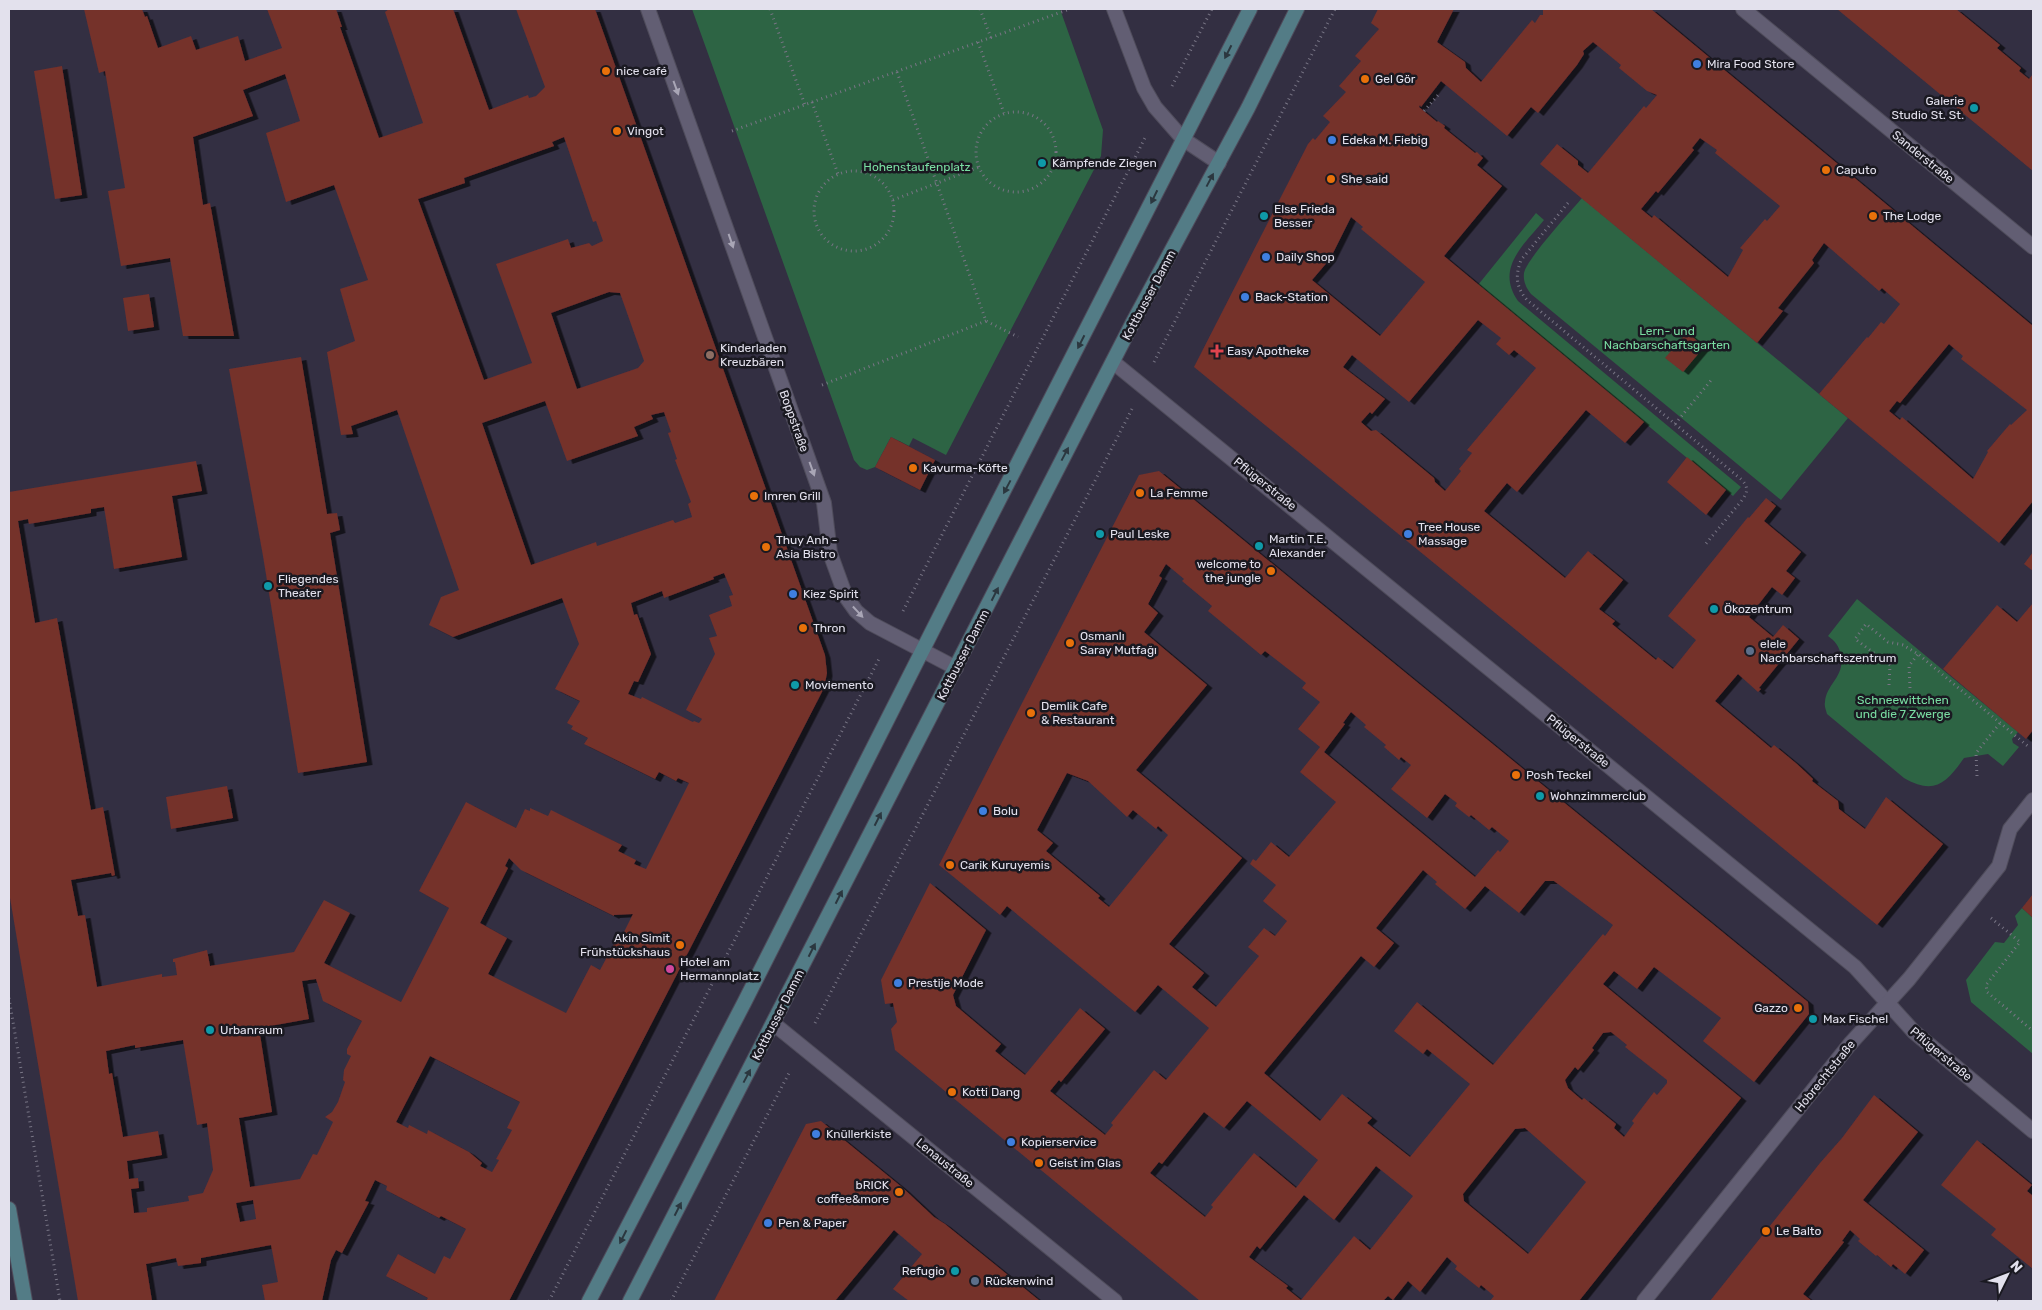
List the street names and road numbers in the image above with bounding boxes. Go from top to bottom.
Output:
street label: Sanderstraße [1889,128,1957,186]
street label: Kottbusser Damm [1119,248,1179,342]
street label: Boppstraße [776,388,812,454]
street label: Pflügerstraße [1231,455,1299,514]
street label: Kottbusser Damm [934,607,992,703]
street label: Pflügerstraße [1544,712,1612,771]
street label: Kottbusser Damm [749,967,807,1063]
street label: Pflügerstraße [1907,1024,1975,1084]
street label: Hobrechtstraße [1792,1037,1858,1115]
street label: Lenaustraße [913,1135,977,1191]

